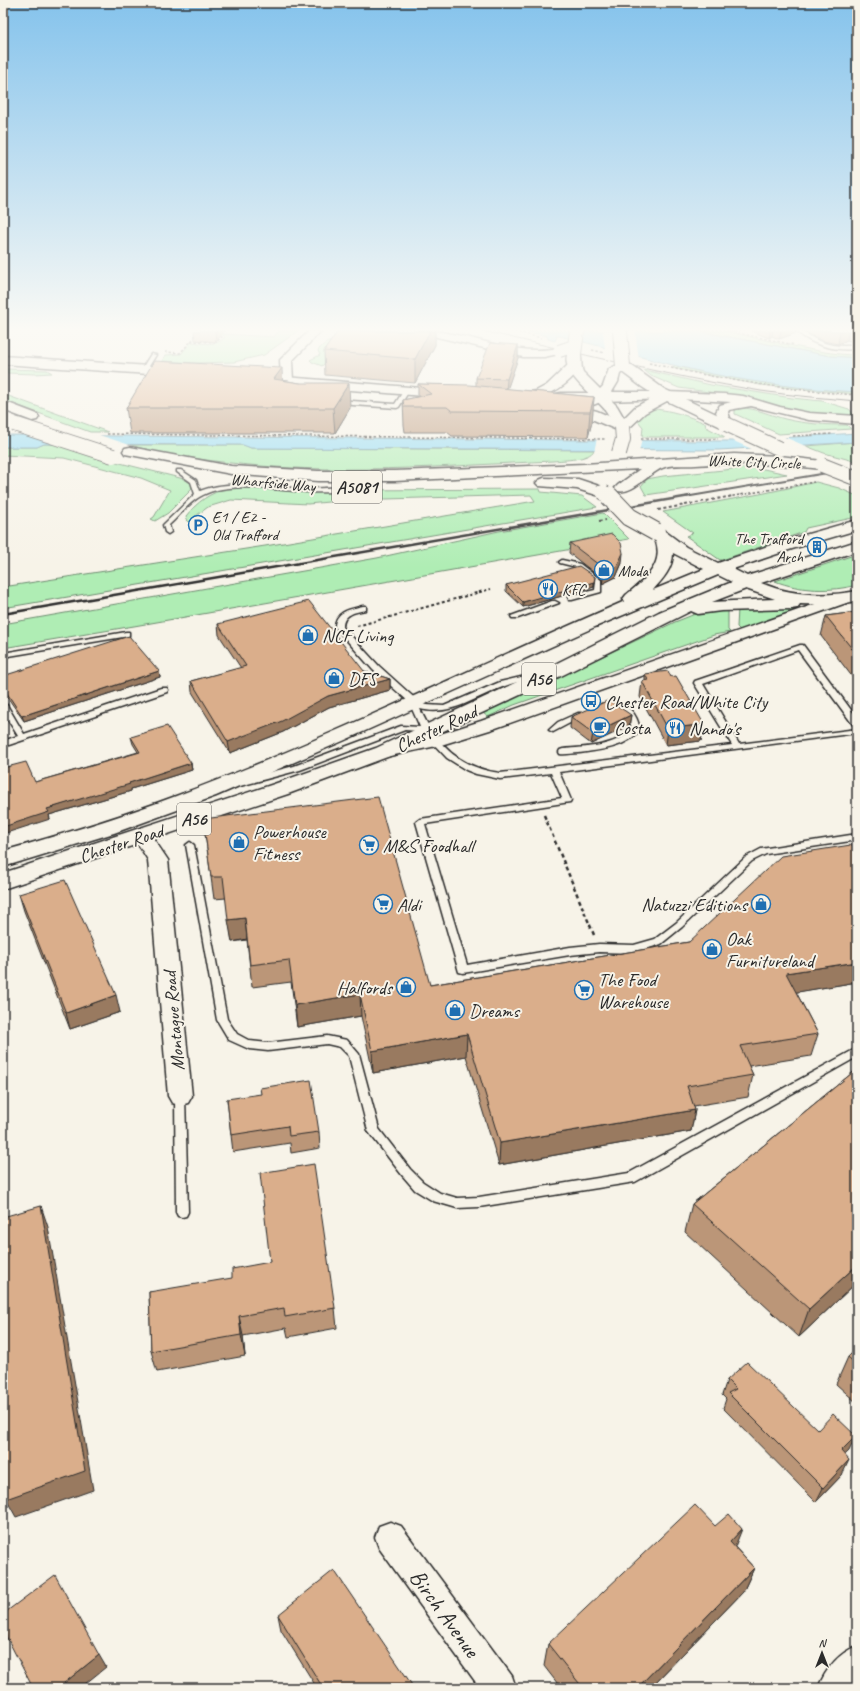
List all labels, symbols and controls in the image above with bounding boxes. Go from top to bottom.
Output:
street label: White City Circle [707,450,802,474]
street label: Wharfside Way [230,469,317,497]
road number: A5081 [332,471,382,503]
place label: E1 / E2 - Old Trafford [212,507,281,545]
parking icon: E1 / E2 - Old Trafford [187,514,209,536]
place label: The Trafford Arch [734,529,806,567]
building icon: The Trafford Arch [806,536,828,558]
shop icon: Moda [593,559,615,581]
place label: Moda [618,561,649,581]
restaurant icon: KFC [537,578,559,600]
place label: KFC [562,580,588,600]
shop icon: NCF Living [297,624,319,646]
place label: NCF Living [322,624,394,648]
road number: A56 [522,663,556,695]
shop icon: DFS [323,667,345,689]
place label: DFS [348,667,379,691]
bus stop icon: Chester Road/White City [580,690,602,712]
place label: Chester Road/White City [605,690,769,714]
street label: Chester Road [392,698,484,758]
cafe icon: Costa [589,716,611,738]
place label: Costa [614,716,651,740]
restaurant icon: Nando's [664,717,686,739]
place label: Nando's [689,717,743,741]
road number: A56 [177,803,211,835]
street label: Chester Road [76,818,170,869]
place label: Powerhouse Fitness [253,820,327,866]
shop icon: Powerhouse Fitness [228,831,250,853]
supermarket icon: M&S Foodhall [358,834,380,856]
place label: M&S Foodhall [383,834,477,858]
supermarket icon: Aldi [372,893,394,915]
place label: Aldi [397,893,423,917]
place label: Natuzzi Editions [641,893,750,917]
shop icon: Natuzzi Editions [750,893,772,915]
place label: Oak Furnitureland [726,927,817,973]
shop icon: Oak Furnitureland [701,938,723,960]
street label: Montague Road [157,967,190,1071]
place label: The Food Warehouse [598,968,670,1014]
place label: Halfords [337,976,394,1000]
shop icon: Halfords [395,976,417,998]
supermarket icon: The Food Warehouse [573,979,595,1001]
shop icon: Dreams [444,999,466,1021]
place label: Dreams [469,999,520,1023]
street label: Birch Avenue [403,1564,487,1664]
north arrow [802,1633,842,1673]
text: N [819,1636,828,1650]

